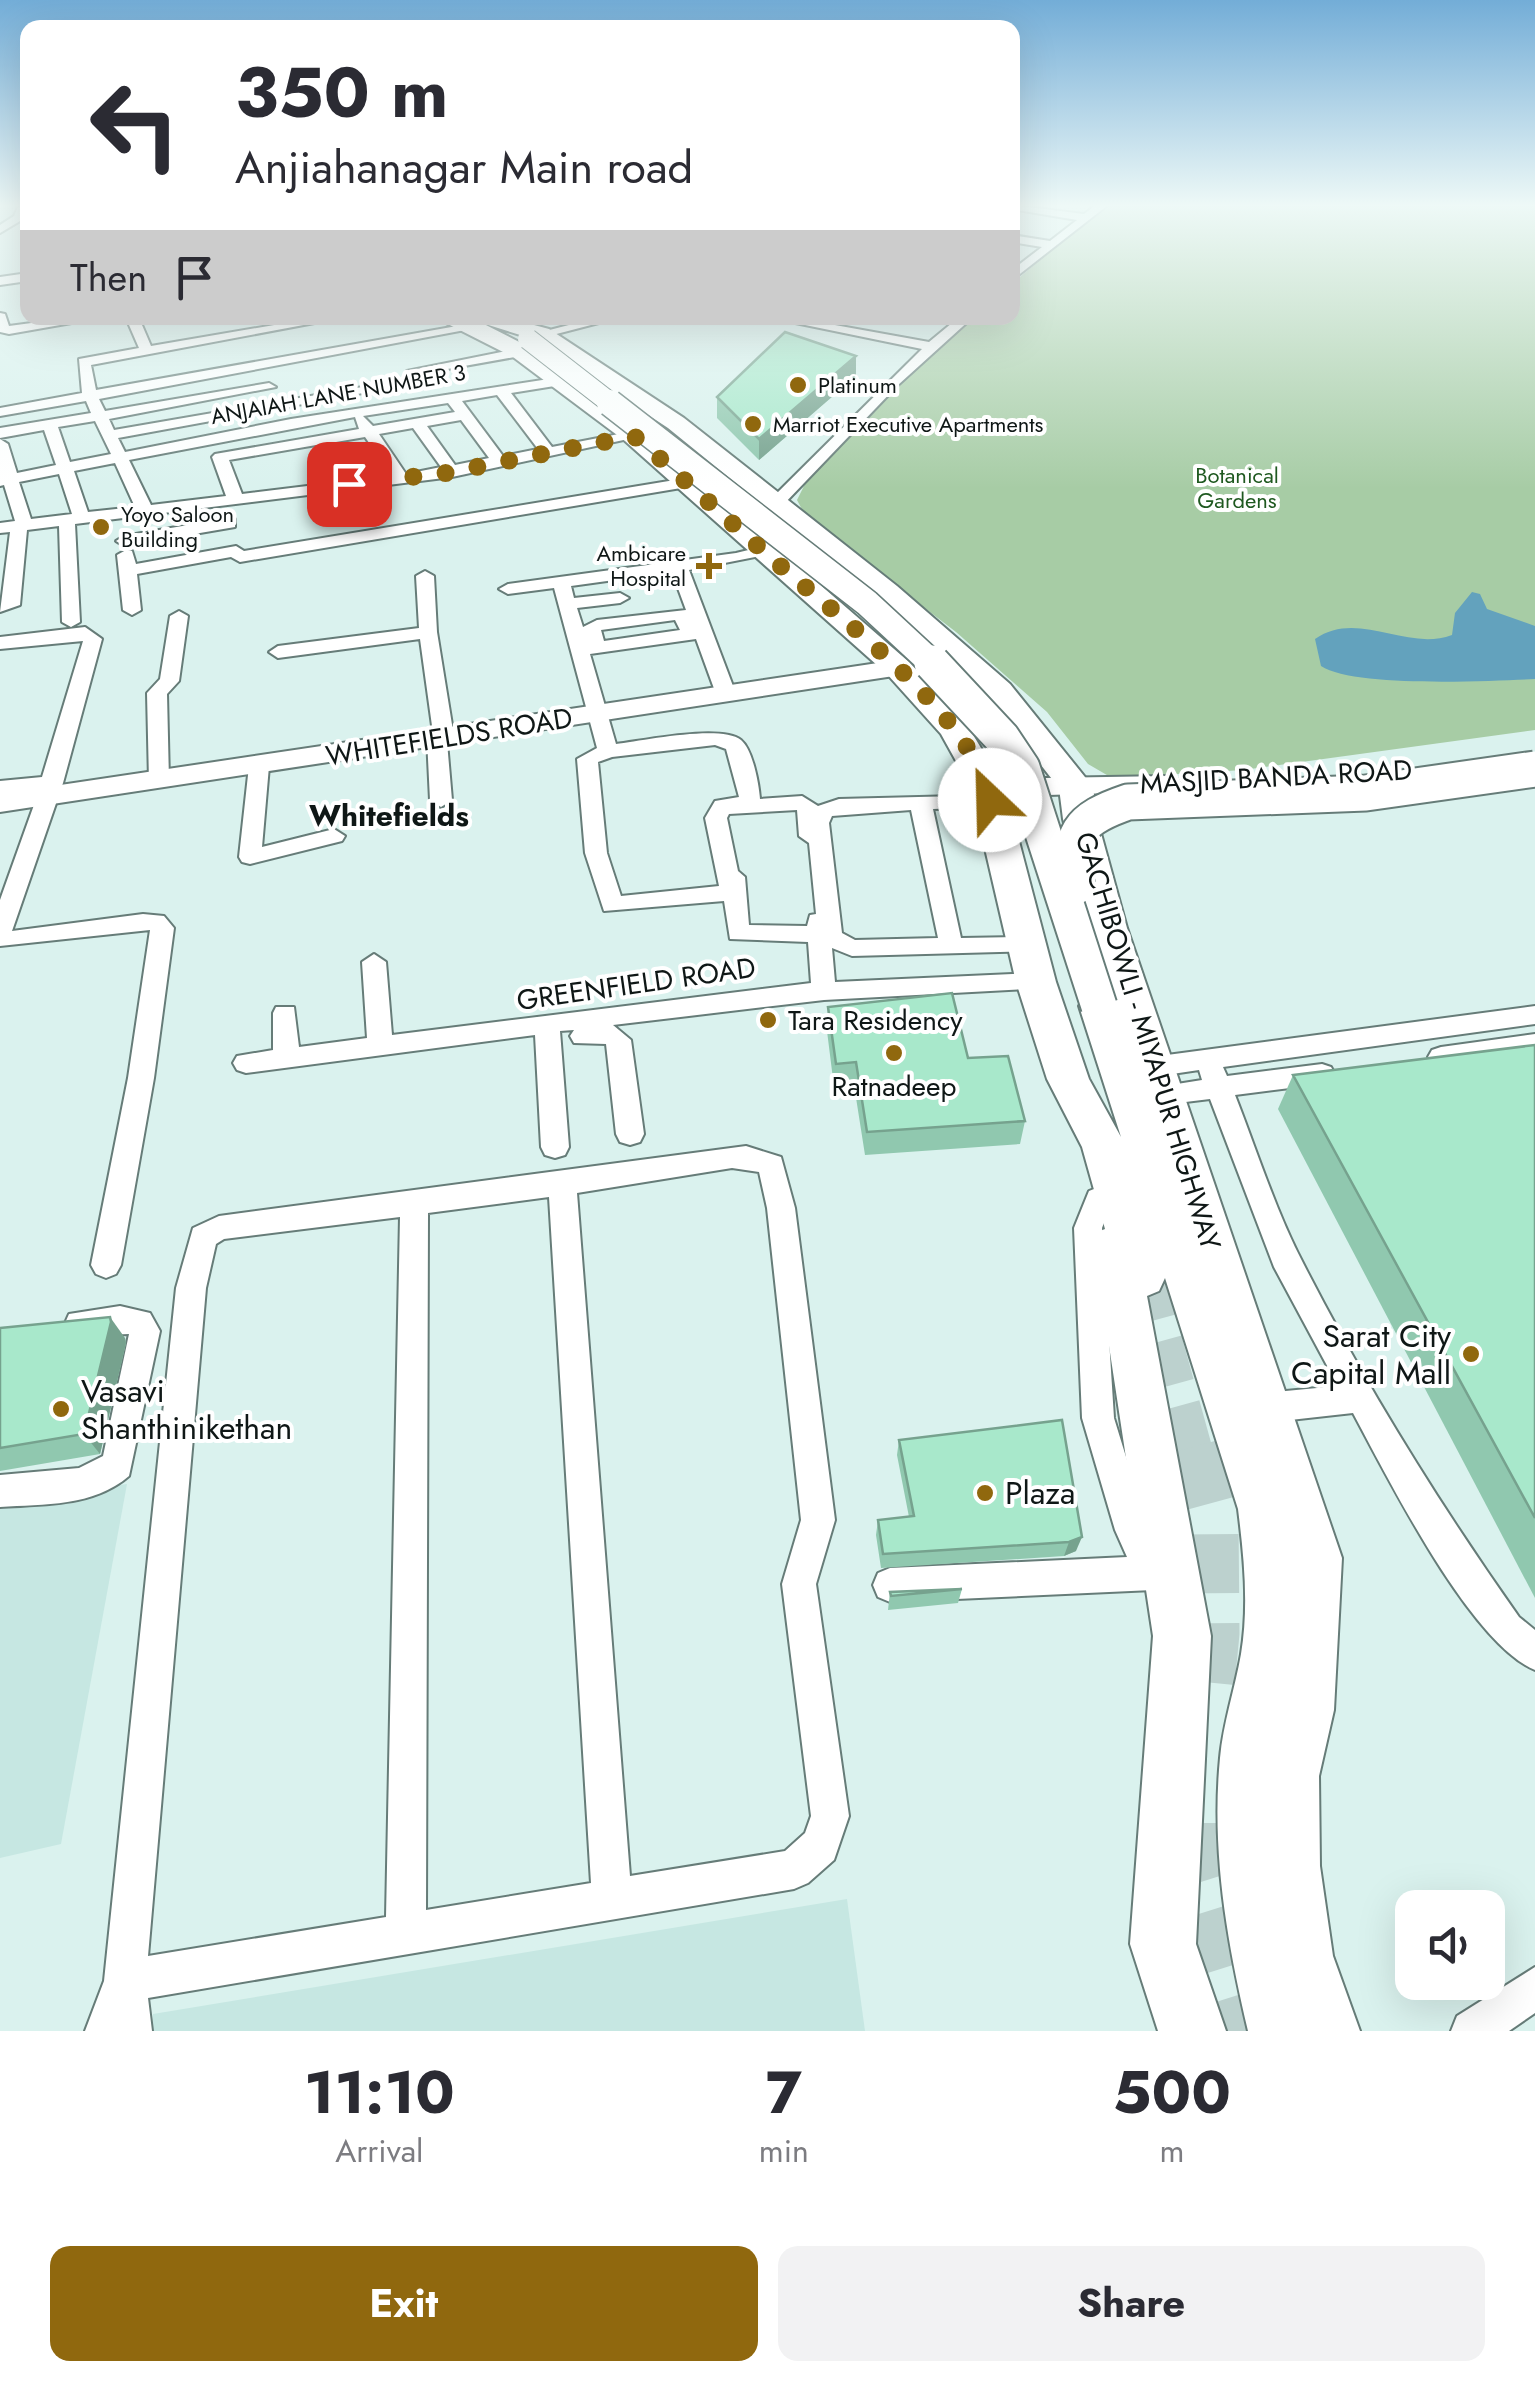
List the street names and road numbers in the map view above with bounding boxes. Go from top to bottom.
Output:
street label: ANJAIAH LANE NUMBER 3 [208,356,468,432]
street label: WHITEFIELDS ROAD [323,697,575,777]
street label: MASJID BANDA ROAD [1139,749,1413,805]
street label: GACHIBOWLI - MIYAPUR HIGHWAY [1065,827,1231,1255]
street label: GREENFIELD ROAD [514,947,758,1021]

